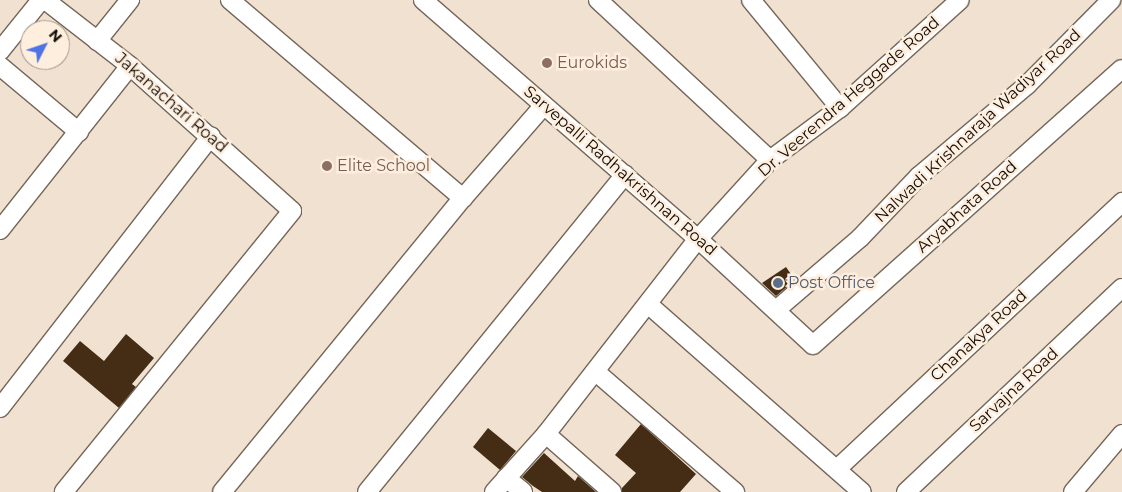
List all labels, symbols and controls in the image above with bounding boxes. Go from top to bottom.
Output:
street label: Dr. Veerendra Heggade Road [754,13,944,181]
north arrow [20,20,70,70]
street label: Nalwadi Krishnaraja Wadiyar Road [871,25,1085,227]
text: N [45,26,66,46]
street label: Jakanachari Road [111,49,231,157]
place label: Eurokids [557,53,627,73]
marker: Eurokids [541,57,553,69]
street label: Sarvepalli Radhakrishnan Road [520,82,720,260]
place label: Elite School [337,156,430,176]
street label: Aryabhata Road [913,157,1021,257]
marker: Elite School [321,160,333,172]
place label: Post Office [788,273,875,293]
marker: Post Office [772,277,784,289]
street label: Chanakya Road [927,286,1031,386]
street label: Sarvajna Road [966,344,1062,436]

